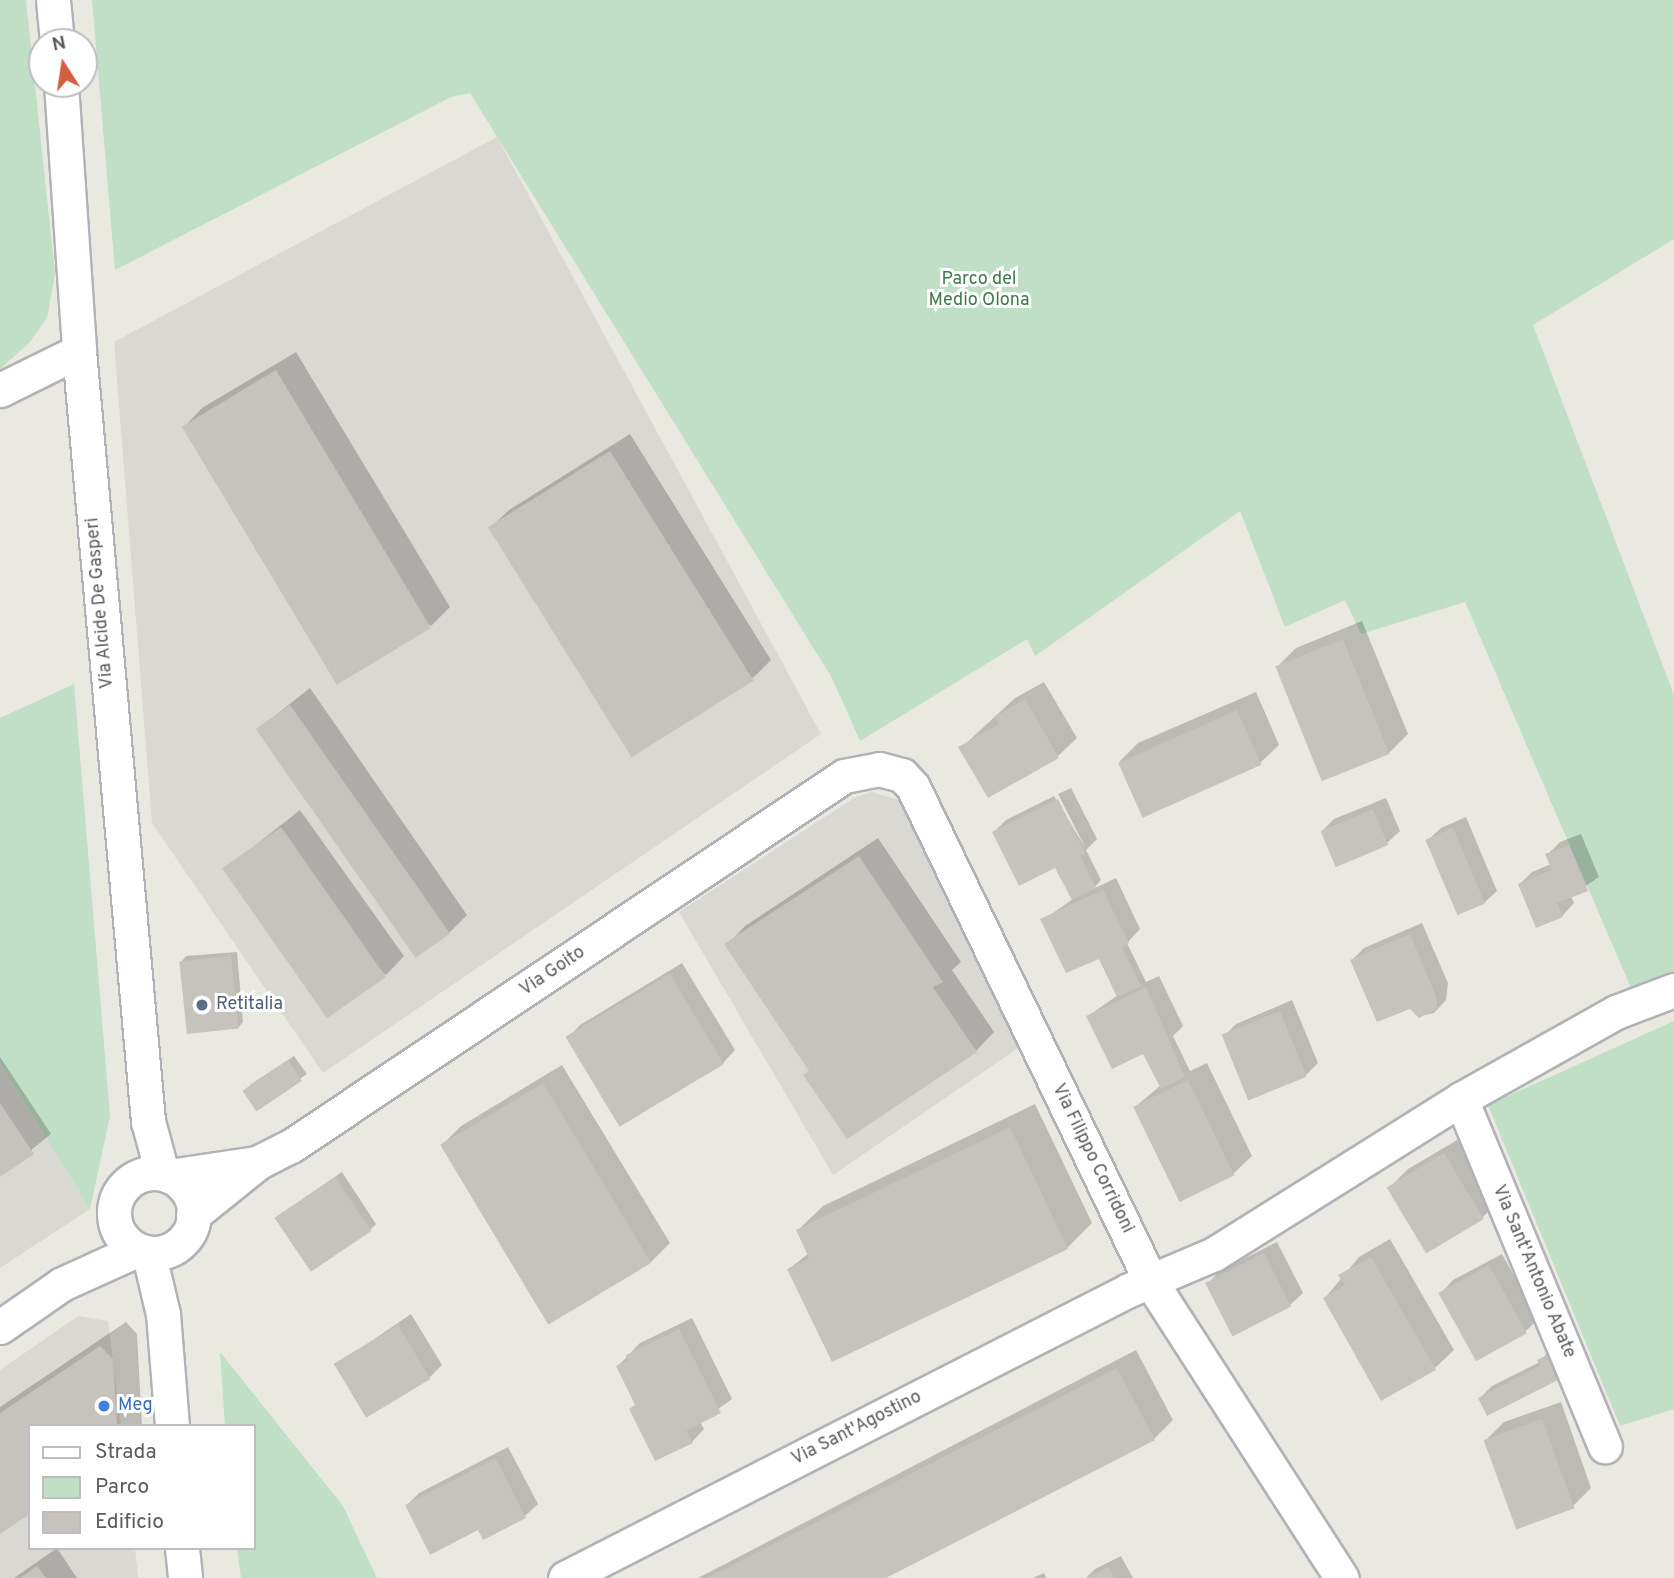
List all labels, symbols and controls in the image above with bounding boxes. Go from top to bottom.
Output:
north arrow [28,28,98,98]
text: N [50,31,68,58]
park label: Parco del Medio Olona [929,270,1029,312]
street label: Via Alcide De Gasperi [83,516,119,690]
street label: Via Goito [516,942,590,1002]
place label: Retitalia [216,994,283,1016]
marker: Retitalia [194,997,210,1013]
street label: Via Filippo Corridoni [1046,1081,1138,1237]
street label: Via Sant'Antonio Abate [1487,1182,1579,1362]
street label: Via Sant'Agostino [789,1387,925,1471]
place label: Meg [118,1395,153,1417]
marker: Meg [96,1398,112,1414]
legend [28,1424,256,1550]
text: Strada [95,1439,156,1466]
text: Parco [95,1474,149,1501]
text: Edificio [95,1509,164,1536]

